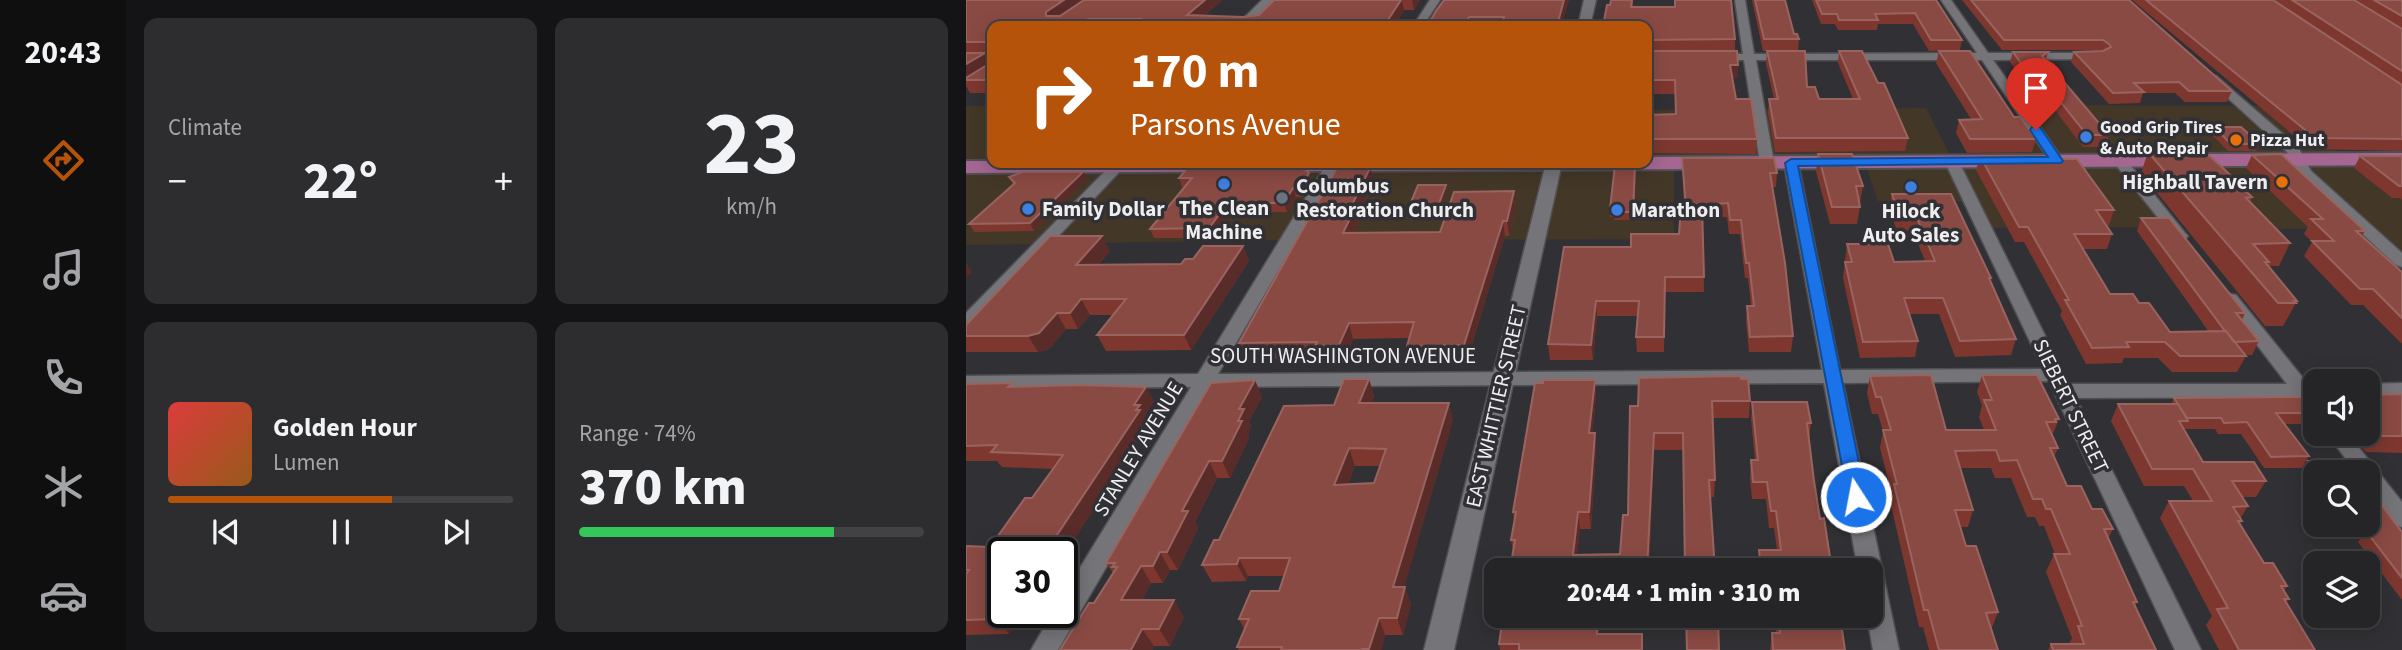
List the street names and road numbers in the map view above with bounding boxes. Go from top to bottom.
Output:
street label: EAST WHITTIER STREET [1458,302,1534,510]
street label: SIEBERT STREET [2026,334,2116,478]
street label: SOUTH WASHINGTON AVENUE [1210,341,1476,371]
street label: STANLEY AVENUE [1086,376,1190,522]

